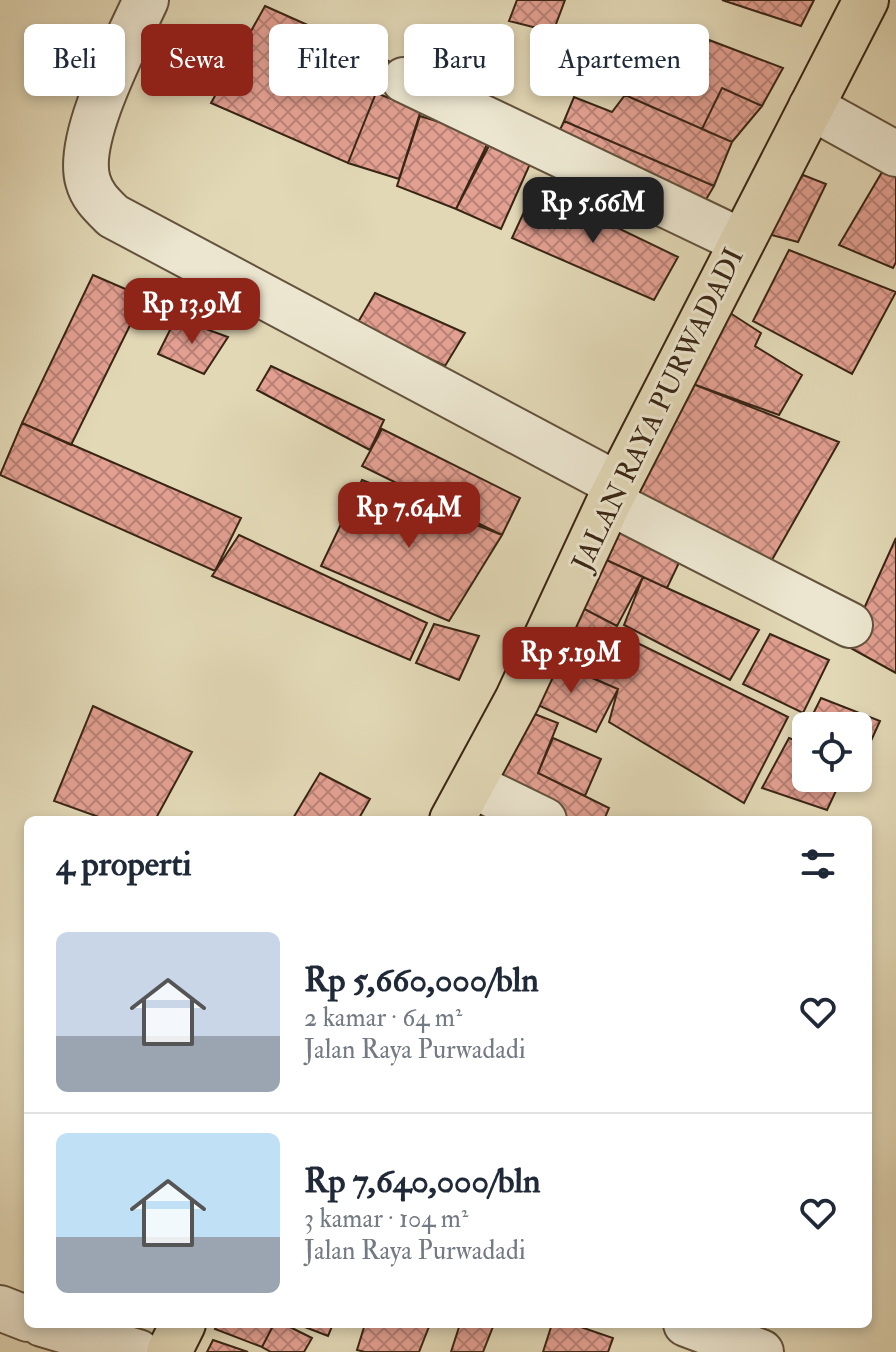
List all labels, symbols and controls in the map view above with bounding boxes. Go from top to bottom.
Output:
chip: Beli [24,24,125,96]
chip: Sewa [141,24,253,96]
chip: Filter [269,24,388,96]
chip: Baru [404,24,514,96]
chip: Apartemen [530,24,709,96]
pin: Rp 5.66M [510,177,676,245]
text: Rp 5.66M [541,187,645,219]
street label: JALAN RAYA PURWADADI [564,242,752,578]
pin: Rp 13.9M [109,278,275,346]
text: Rp 13.9M [142,288,242,320]
pin: Rp 7.64M [326,482,492,550]
text: Rp 7.64M [356,492,462,524]
pin: Rp 5.19M [488,627,654,695]
text: Rp 5.19M [521,637,621,669]
map controls [792,712,872,792]
button: locate [792,712,872,792]
icon: filters [796,842,840,886]
text: 4 properti [56,843,192,886]
text: Rp 5,660,000/bln [304,959,539,1002]
icon: home [120,964,216,1060]
icon: heart [796,990,840,1034]
text: 2 kamar · 64 m² [304,1002,462,1034]
text: Jalan Raya Purwadadi [304,1034,526,1066]
text: Rp 7,640,000/bln [304,1160,541,1203]
icon: home [120,1165,216,1261]
icon: heart [796,1191,840,1235]
text: 3 kamar · 104 m² [304,1203,468,1235]
text: Jalan Raya Purwadadi [304,1235,526,1267]

